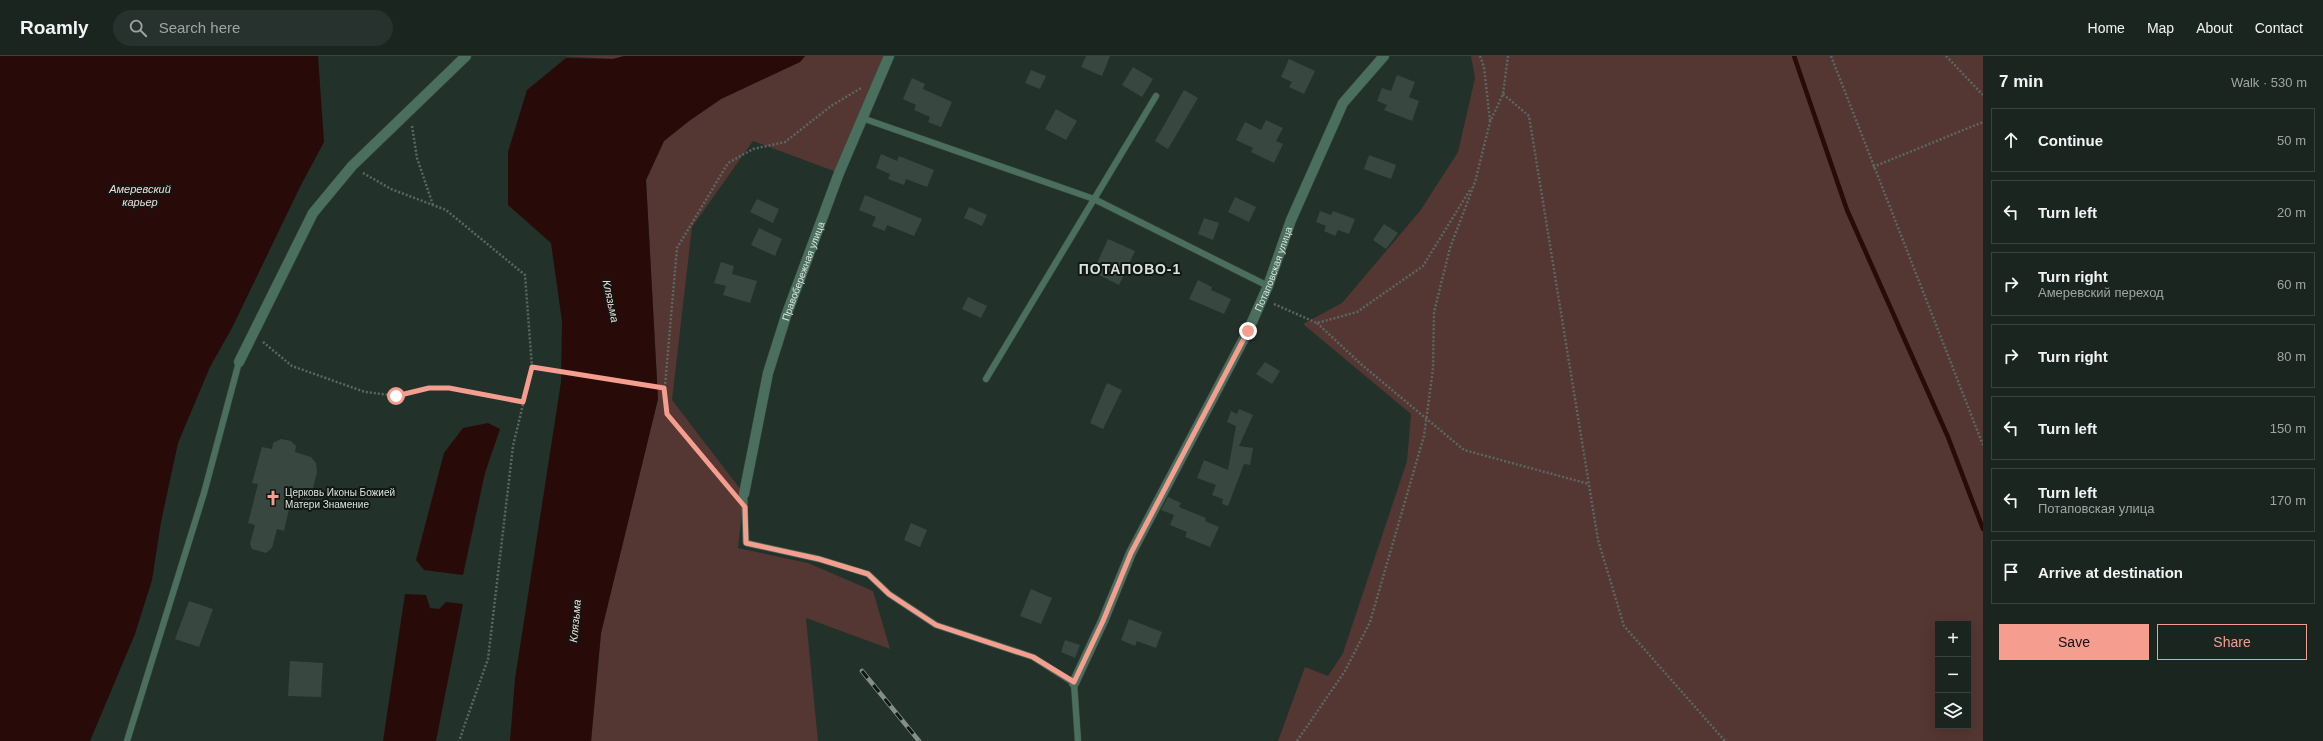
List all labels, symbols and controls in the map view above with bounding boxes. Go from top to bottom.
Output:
search box [113,10,393,46]
text: Roamly [20,17,89,38]
icon: search [127,17,149,39]
text: Search here [159,19,240,36]
text: Home [2088,20,2125,36]
text: Map [2147,20,2174,36]
text: About [2196,20,2233,36]
text: Contact [2255,20,2303,36]
text: 7 min [1999,72,2043,91]
text: Walk · 530 m [2231,75,2307,90]
icon: ahead [2000,129,2022,151]
text: Continue [2038,132,2103,149]
text: 50 m [2277,133,2306,148]
water label: Амеревский карьер [108,183,171,208]
icon: left [2000,201,2022,223]
text: Turn left [2038,204,2097,221]
text: 20 m [2277,205,2306,220]
street label: Правобережная улица [780,220,827,322]
street label: Потаповская улица [1252,225,1294,313]
district label: ПОТАПОВО-1 [1079,261,1181,277]
text: Turn right [2038,268,2108,285]
icon: right [2000,273,2022,295]
text: 60 m [2277,277,2306,292]
water label: Клязьма [601,279,621,323]
text: Амеревский переход [2038,285,2164,300]
route end [1239,322,1257,340]
icon: right [2000,345,2022,367]
text: Turn right [2038,348,2108,365]
text: 80 m [2277,349,2306,364]
route start [387,387,405,405]
icon: left [2000,417,2022,439]
text: Turn left [2038,420,2097,437]
text: 150 m [2270,421,2306,436]
text: Turn left [2038,484,2097,501]
place label: Церковь Иконы Божией Матери Знамение [285,487,395,510]
church icon: Церковь Иконы Божией Матери Знамение [264,489,282,507]
icon: left [2000,489,2022,511]
text: 170 m [2270,493,2306,508]
text: Потаповская улица [2038,501,2154,516]
icon: arrive [2000,561,2022,583]
text: Arrive at destination [2038,564,2183,581]
water label: Клязьма [567,599,583,643]
map controls [1935,621,1971,729]
button: + [1935,621,1971,657]
button: Save [1999,624,2149,660]
button: Share [2157,624,2307,660]
button: − [1935,657,1971,693]
button: layers [1935,693,1971,729]

